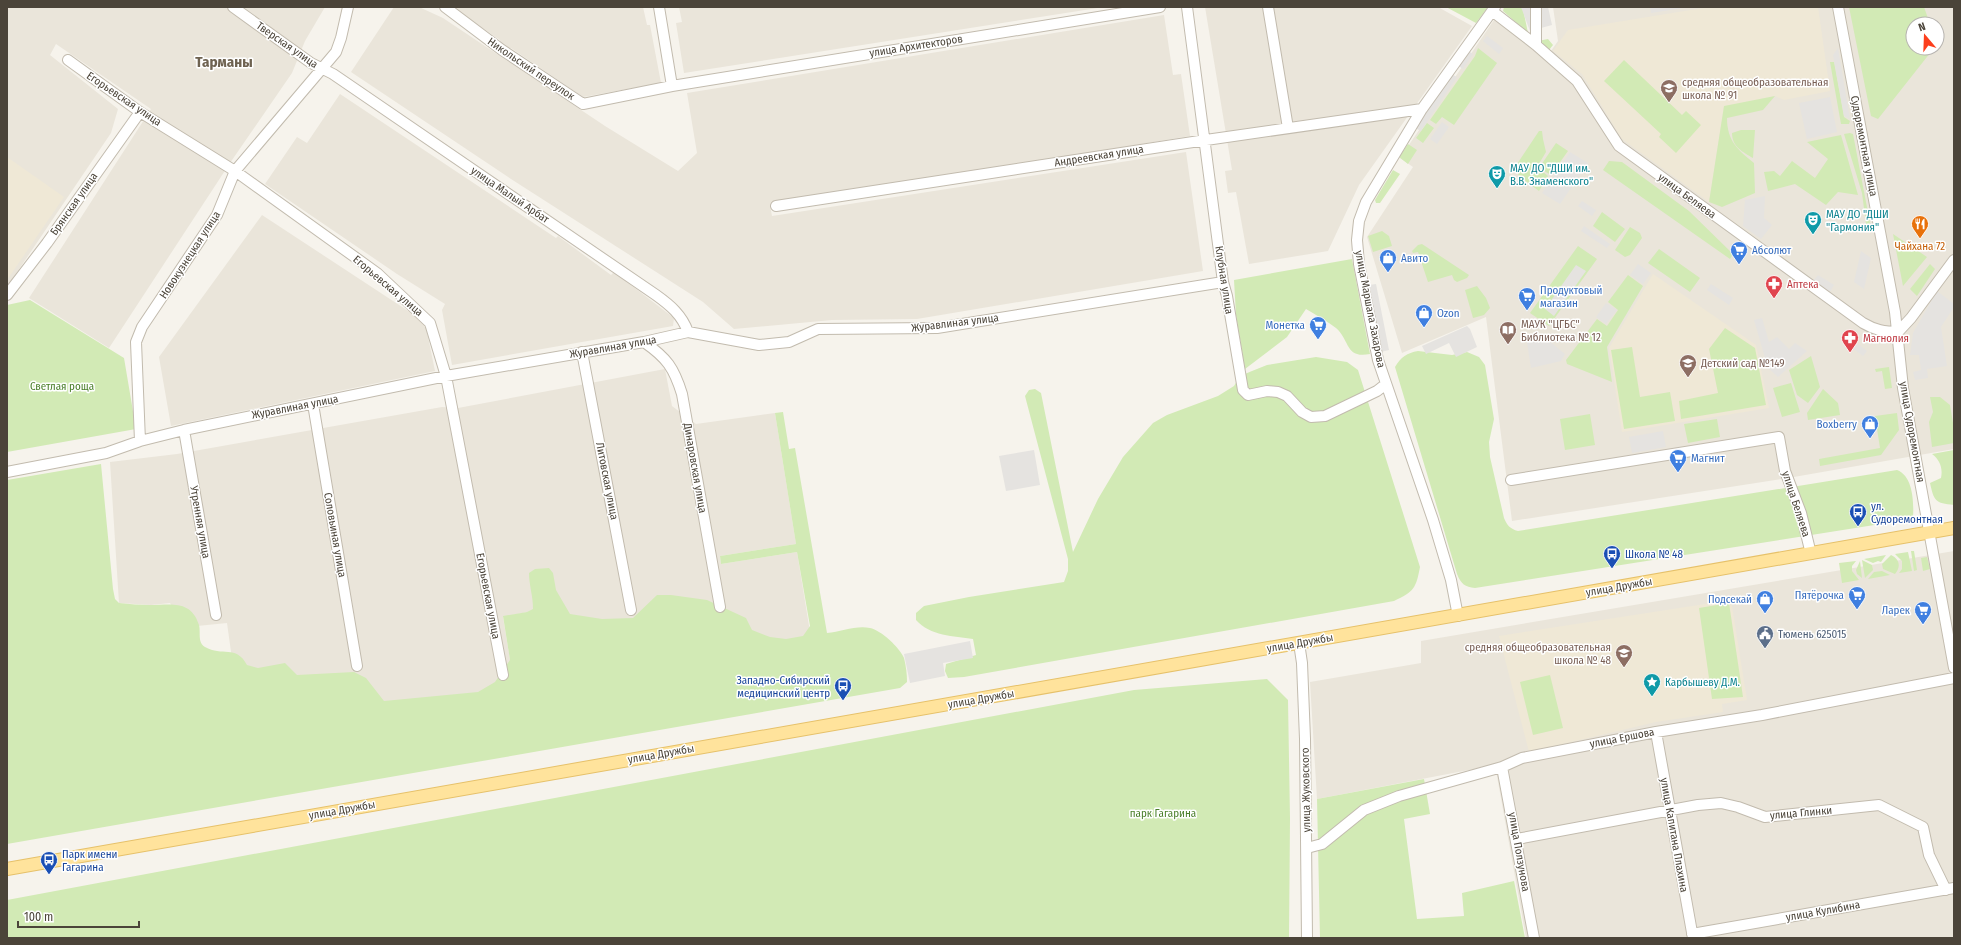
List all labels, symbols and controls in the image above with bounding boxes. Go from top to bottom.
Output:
north arrow [1905,16,1945,56]
street label: Тверская улица [254,19,320,71]
text: N [1917,20,1927,34]
street label: улица Архитекторов [868,32,964,60]
street label: Никольский переулок [485,35,578,103]
district label: Тарманы [195,53,253,71]
street label: Егорьевская улица [84,69,164,129]
place label: средняя общеобразовательная школа № 91 [1682,76,1828,102]
school or university icon: средняя общеобразовательная школа № 91 [1659,78,1679,103]
street label: Судоремонтная улица [1848,95,1880,197]
street label: Андреевская улица [1053,143,1145,169]
place label: МАУ ДО "ДШИ им. В.В. Знаменского" [1510,162,1593,188]
street label: улица Малый Арбат [468,164,552,226]
theatre icon: МАУ ДО "ДШИ им. В.В. Знаменского" [1487,164,1507,189]
street label: Брянская улица [48,170,100,238]
street label: улица Беляева [1655,171,1719,221]
place label: МАУ ДО "ДШИ "Гармония" [1826,208,1889,234]
street label: Новокузнецкая улица [157,209,223,301]
theatre icon: МАУ ДО "ДШИ "Гармония" [1803,210,1823,235]
restaurant icon: Чайхана 72 [1910,214,1930,239]
supermarket icon: Абсолют [1729,240,1749,265]
place label: Чайхана 72 [1895,240,1945,253]
place label: Абсолют [1752,244,1792,257]
street label: Клубная улица [1212,245,1236,315]
shop icon: Авито [1378,248,1398,273]
street label: улица Маршала Захарова [1352,249,1388,369]
place label: Авито [1401,252,1428,265]
street label: Егорьевская улица [350,253,426,319]
pharmacy icon: Аптека [1764,274,1784,299]
place label: Аптека [1787,278,1819,291]
place label: Продуктовый магазин [1540,284,1603,310]
supermarket icon: Продуктовый магазин [1517,286,1537,311]
shop icon: Ozon [1414,303,1434,328]
place label: Ozon [1437,307,1460,320]
street label: Журавлиная улица [911,311,999,335]
supermarket icon: Монетка [1308,315,1328,340]
place label: МАУК "ЦГБС" Библиотека № 12 [1521,318,1601,344]
place label: Монетка [1265,319,1305,332]
library icon: МАУК "ЦГБС" Библиотека № 12 [1498,320,1518,345]
pharmacy icon: Магнолия [1840,328,1860,353]
place label: Магнолия [1863,332,1909,345]
street label: Журавлиная улица [569,333,657,361]
school or university icon: Детский сад №149 [1678,353,1698,378]
place label: Детский сад №149 [1700,357,1785,370]
park label: Светлая роща [30,380,94,393]
street label: улица Судоремонтная [1897,381,1927,483]
street label: Журавлиная улица [251,392,339,422]
shop icon: Boxberry [1860,414,1880,439]
place label: Boxberry [1817,418,1857,431]
street label: Динаровская улица [681,421,709,514]
street label: Литовская улица [593,441,621,521]
supermarket icon: Магнит [1668,448,1688,473]
place label: Магнит [1691,452,1725,465]
street label: улица Беляева [1779,469,1813,539]
street label: Утренняя улица [187,484,213,559]
street label: Соловьиная улица [321,492,349,578]
place label: ул. Судоремонтная [1871,500,1943,526]
bus stop icon: ул. Судоремонтная [1848,502,1868,527]
bus stop icon: Школа № 48 [1602,544,1622,569]
place label: Школа № 48 [1625,548,1683,561]
street label: Егорьевская улица [473,552,503,640]
street label: улица Дружбы [1585,575,1653,599]
supermarket icon: Пятёрочка [1847,585,1867,610]
shop icon: Подсекай [1755,589,1775,614]
place label: Пятёрочка [1795,589,1844,602]
place label: Подсекай [1708,593,1752,606]
supermarket icon: Ларек [1913,600,1933,625]
place label: Ларек [1882,604,1911,617]
public building icon: Тюмень 625015 [1755,624,1775,649]
place label: Тюмень 625015 [1778,628,1846,641]
street label: улица Дружбы [1266,631,1334,655]
place label: средняя общеобразовательная школа № 48 [1465,641,1611,667]
school or university icon: средняя общеобразовательная школа № 48 [1614,643,1634,668]
place icon: Карбышеву Д.М. [1642,672,1662,697]
place label: Западно-Сибирский медицинский центр [736,674,830,700]
bus stop icon: Западно-Сибирский медицинский центр [833,676,853,701]
place label: Карбышеву Д.М. [1665,676,1740,689]
street label: улица Дружбы [947,687,1015,711]
street label: улица Ершова [1589,725,1655,751]
street label: улица Дружбы [627,742,695,766]
street label: улица Жуковского [1299,747,1313,832]
street label: улица Капитана Плахина [1658,777,1690,893]
street label: улица Дружбы [308,798,376,822]
street label: улица Глинки [1769,804,1833,822]
park label: парк Гагарина [1130,807,1196,820]
street label: улица Ползунова [1506,811,1532,893]
place label: Парк имени Гагарина [62,848,118,874]
bus stop icon: Парк имени Гагарина [39,850,59,875]
street label: улица Кулибина [1785,898,1861,924]
scale bar [18,903,139,929]
text: 100 m [24,910,53,924]

